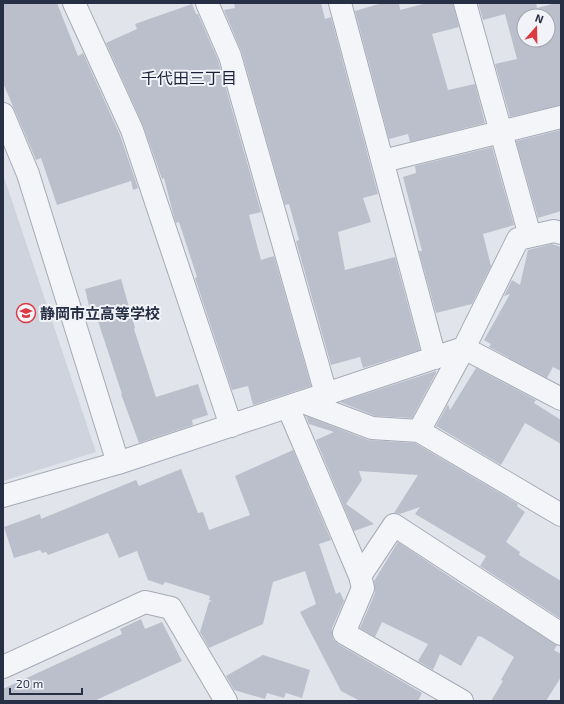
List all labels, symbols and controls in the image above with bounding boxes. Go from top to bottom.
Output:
north arrow [516,8,556,48]
text: N [534,11,546,26]
district label: 千代田三丁目 [141,68,237,87]
school or university icon: 静岡市立高等学校 [15,302,37,324]
place label: 静岡市立高等学校 [40,304,160,322]
scale bar [10,670,82,696]
text: 20 m [16,676,43,690]

